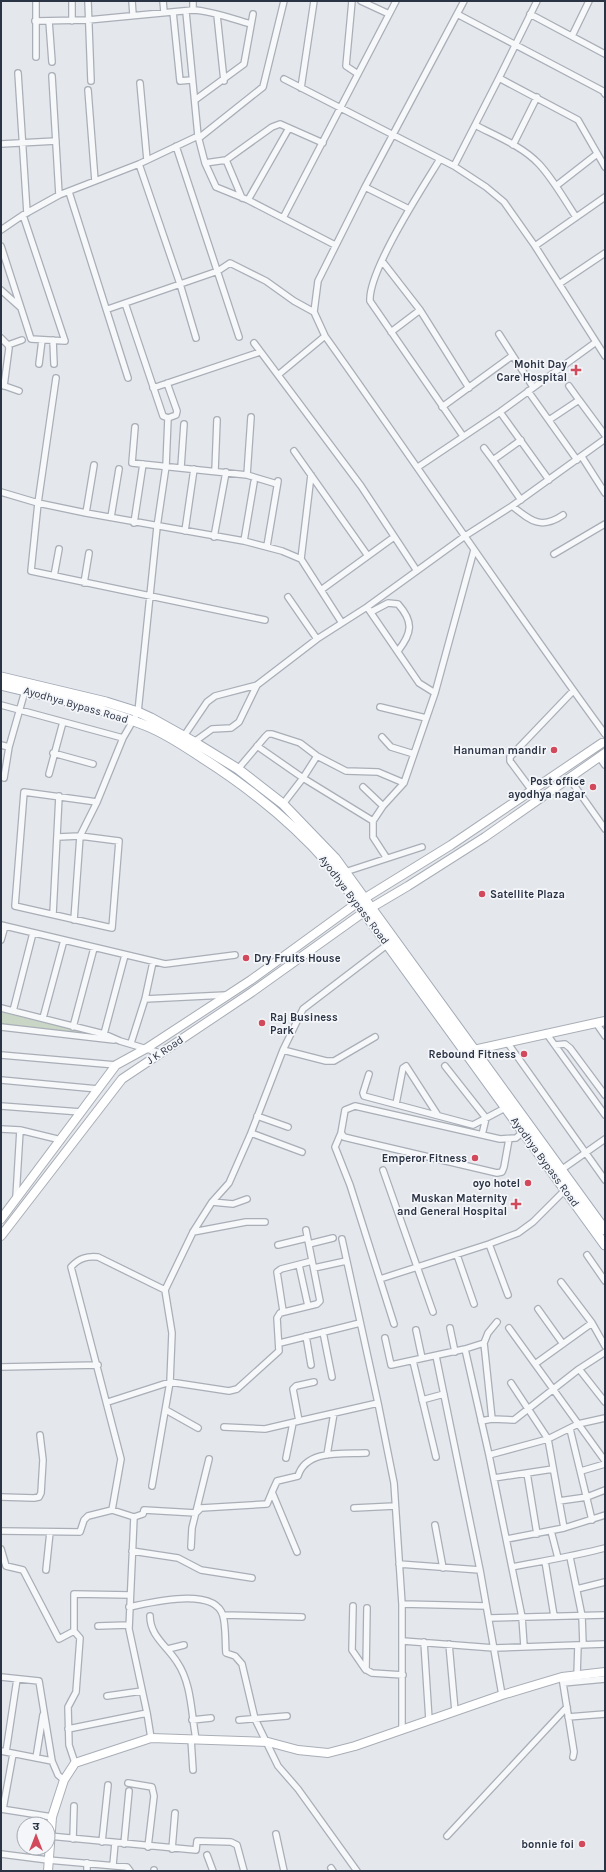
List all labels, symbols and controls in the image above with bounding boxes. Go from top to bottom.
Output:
place label: Mohit Day Care Hospital [496,358,567,384]
marker: Mohit Day Care Hospital [570,364,582,376]
street label: Ayodhya Bypass Road [22,684,130,726]
place label: Hanuman mandir [453,744,547,757]
marker: Hanuman mandir [549,745,559,755]
place label: Post office ayodhya nagar [508,775,586,801]
marker: Post office ayodhya nagar [588,782,598,792]
street label: Ayodhya Bypass Road [316,853,392,947]
place label: Satellite Plaza [490,888,565,901]
marker: Satellite Plaza [477,889,487,899]
place label: Dry Fruits House [254,952,341,965]
marker: Dry Fruits House [241,953,251,963]
place label: Raj Business Park [270,1011,338,1037]
marker: Raj Business Park [257,1018,267,1028]
street label: J K Road [144,1033,186,1067]
place label: Rebound Fitness [429,1048,516,1061]
marker: Rebound Fitness [519,1049,529,1059]
street label: Ayodhya Bypass Road [508,1114,582,1210]
place label: Emperor Fitness [382,1152,467,1165]
marker: Emperor Fitness [470,1153,480,1163]
place label: oyo hotel [473,1177,520,1190]
marker: oyo hotel [523,1178,533,1188]
place label: Muskan Maternity and General Hospital [397,1192,507,1218]
marker: Muskan Maternity and General Hospital [510,1198,522,1210]
north arrow [16,1816,56,1856]
text: उ [33,1820,40,1833]
place label: bonnie foi [521,1838,574,1851]
marker: bonnie foi [577,1839,587,1849]

